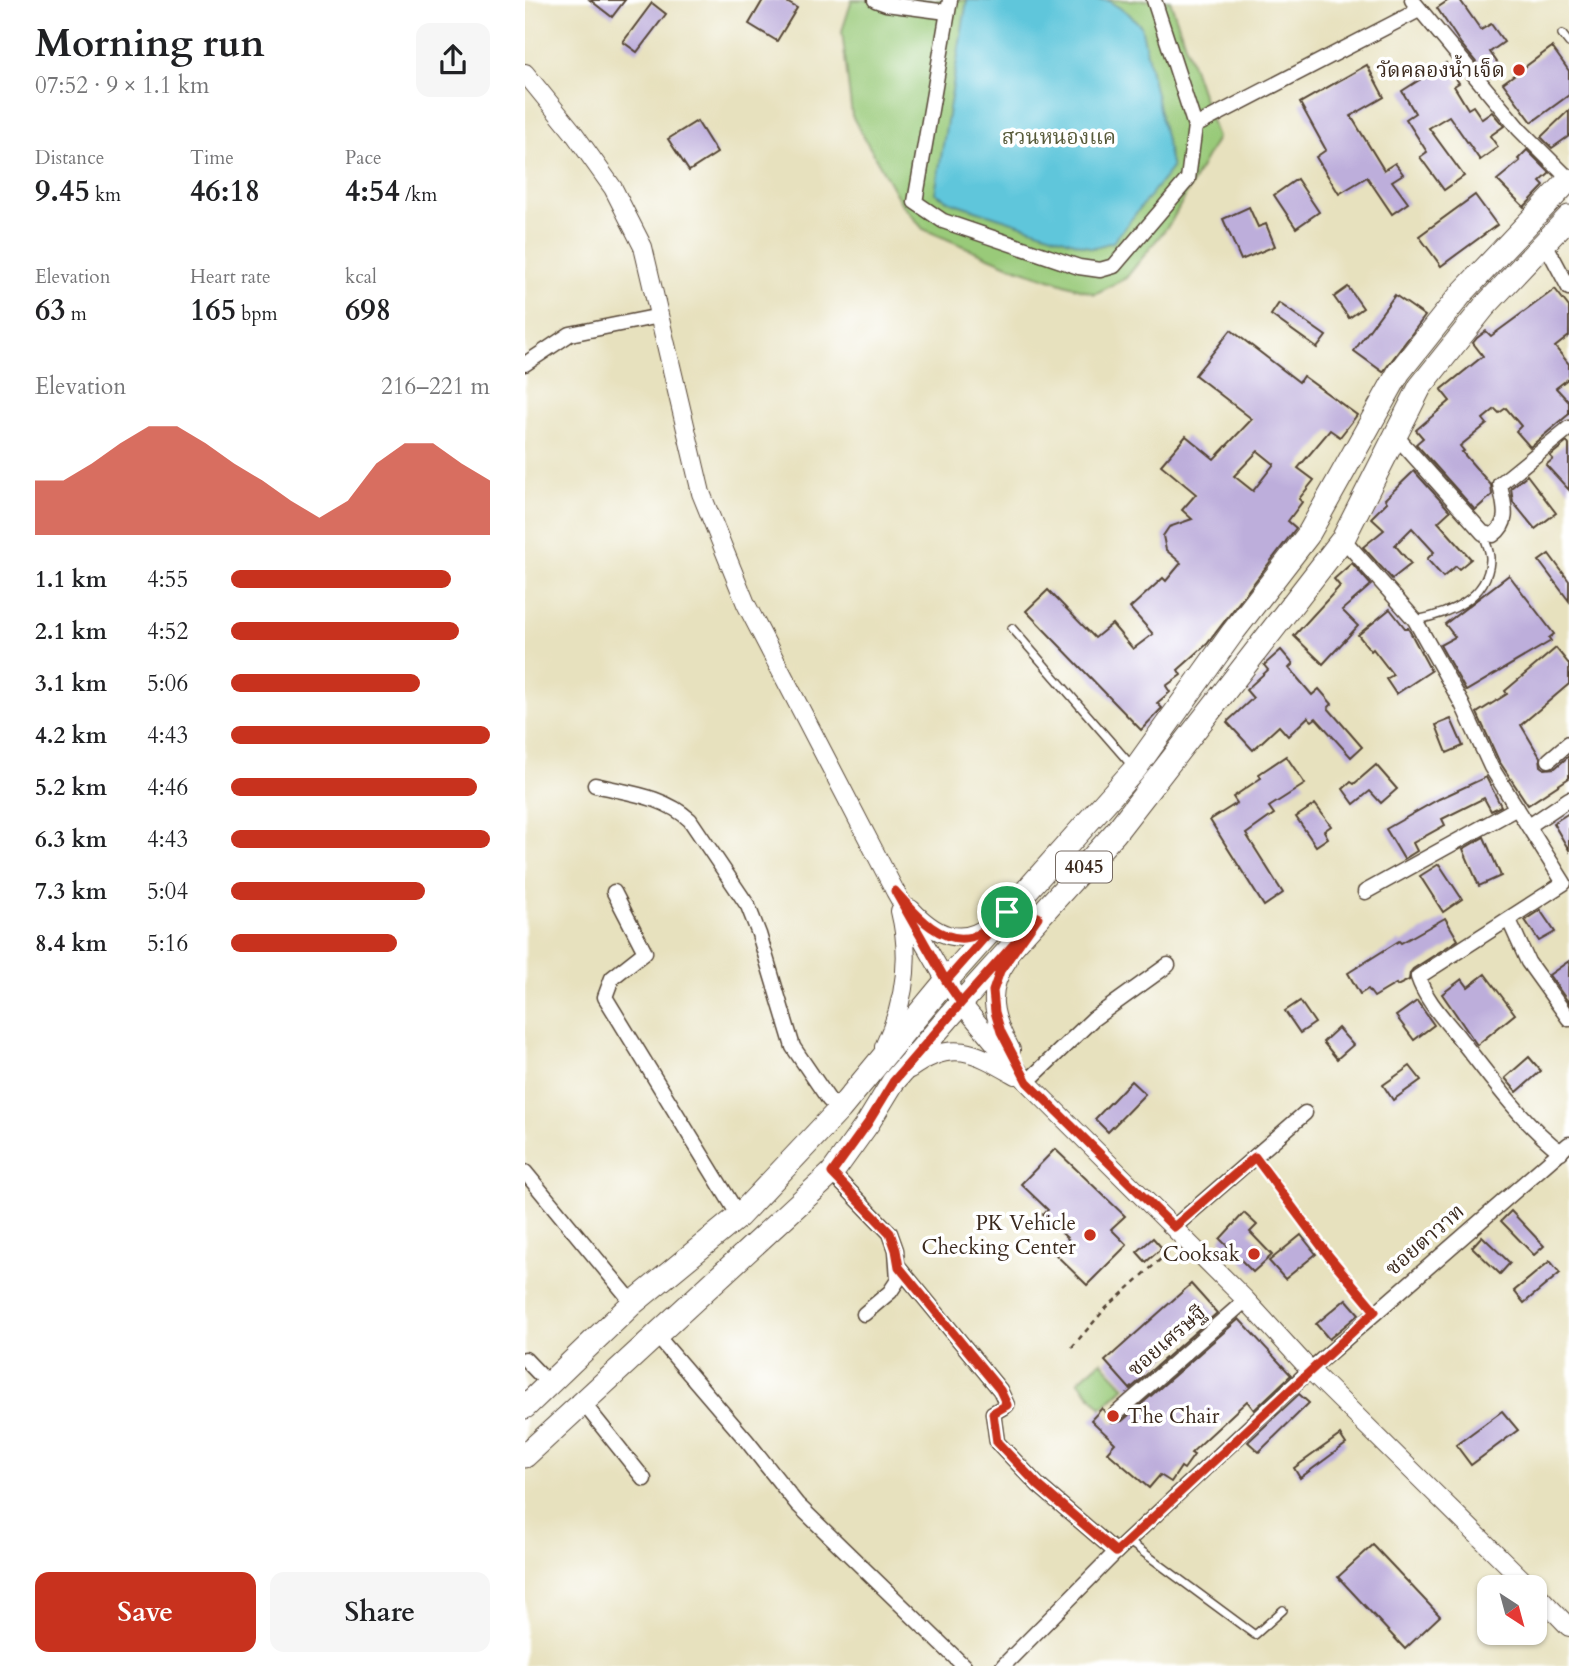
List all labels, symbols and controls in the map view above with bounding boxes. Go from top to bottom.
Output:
text: Morning run [35,18,265,70]
button: share [416,23,490,97]
place label: วัดคลองน้ำเจ็ด [1376,54,1505,85]
marker: วัดคลองน้ำเจ็ด [1511,62,1527,78]
text: 07:52 · 9 × 1.1 km [35,70,209,101]
park label: สวนหนองแค [1002,123,1116,152]
text: Distance [35,145,104,171]
text: Time [190,145,234,171]
text: Pace [345,145,382,171]
text: 9.45 [35,171,90,212]
text: 46:18 [190,171,260,212]
text: 4:54 [345,171,400,212]
text: km [90,182,121,208]
text: /km [400,182,437,208]
text: Elevation [35,264,110,290]
text: Heart rate [190,264,271,290]
text: kcal [345,264,377,290]
text: 63 [35,290,66,331]
text: 165 [190,290,236,331]
text: 698 [345,290,391,331]
text: m [66,301,87,327]
text: bpm [236,301,278,327]
text: Elevation [35,371,126,402]
text: 216–221 m [381,371,490,402]
text: 1.1 km [35,564,107,595]
text: 4:55 [147,564,188,595]
text: 2.1 km [35,616,107,647]
text: 4:52 [147,616,188,647]
text: 3.1 km [35,668,107,699]
text: 5:06 [147,668,188,699]
text: 4.2 km [35,720,107,751]
text: 4:43 [147,720,188,751]
text: 5.2 km [35,772,107,803]
text: 4:46 [147,772,188,803]
text: 6.3 km [35,824,107,855]
text: 4:43 [147,824,188,855]
road number: 4045 [1056,852,1112,882]
text: 7.3 km [35,876,107,907]
text: 5:04 [147,876,188,907]
pin [977,882,1037,942]
icon: arrive [988,893,1026,931]
text: 8.4 km [35,928,107,959]
text: 5:16 [147,928,188,959]
street label: ซอยตาวาท [1379,1198,1471,1282]
place label: PK Vehicle Checking Center [921,1209,1076,1262]
marker: PK Vehicle Checking Center [1082,1227,1098,1243]
place label: Cooksak [1163,1240,1241,1269]
marker: Cooksak [1246,1246,1262,1262]
street label: ซอยเศรษฐี [1121,1299,1213,1383]
place label: The Chair [1127,1402,1220,1431]
marker: The Chair [1105,1408,1121,1424]
button: Save [35,1572,256,1652]
button: Share [270,1572,490,1652]
north arrow [1477,1575,1547,1645]
map controls [1477,1575,1547,1645]

